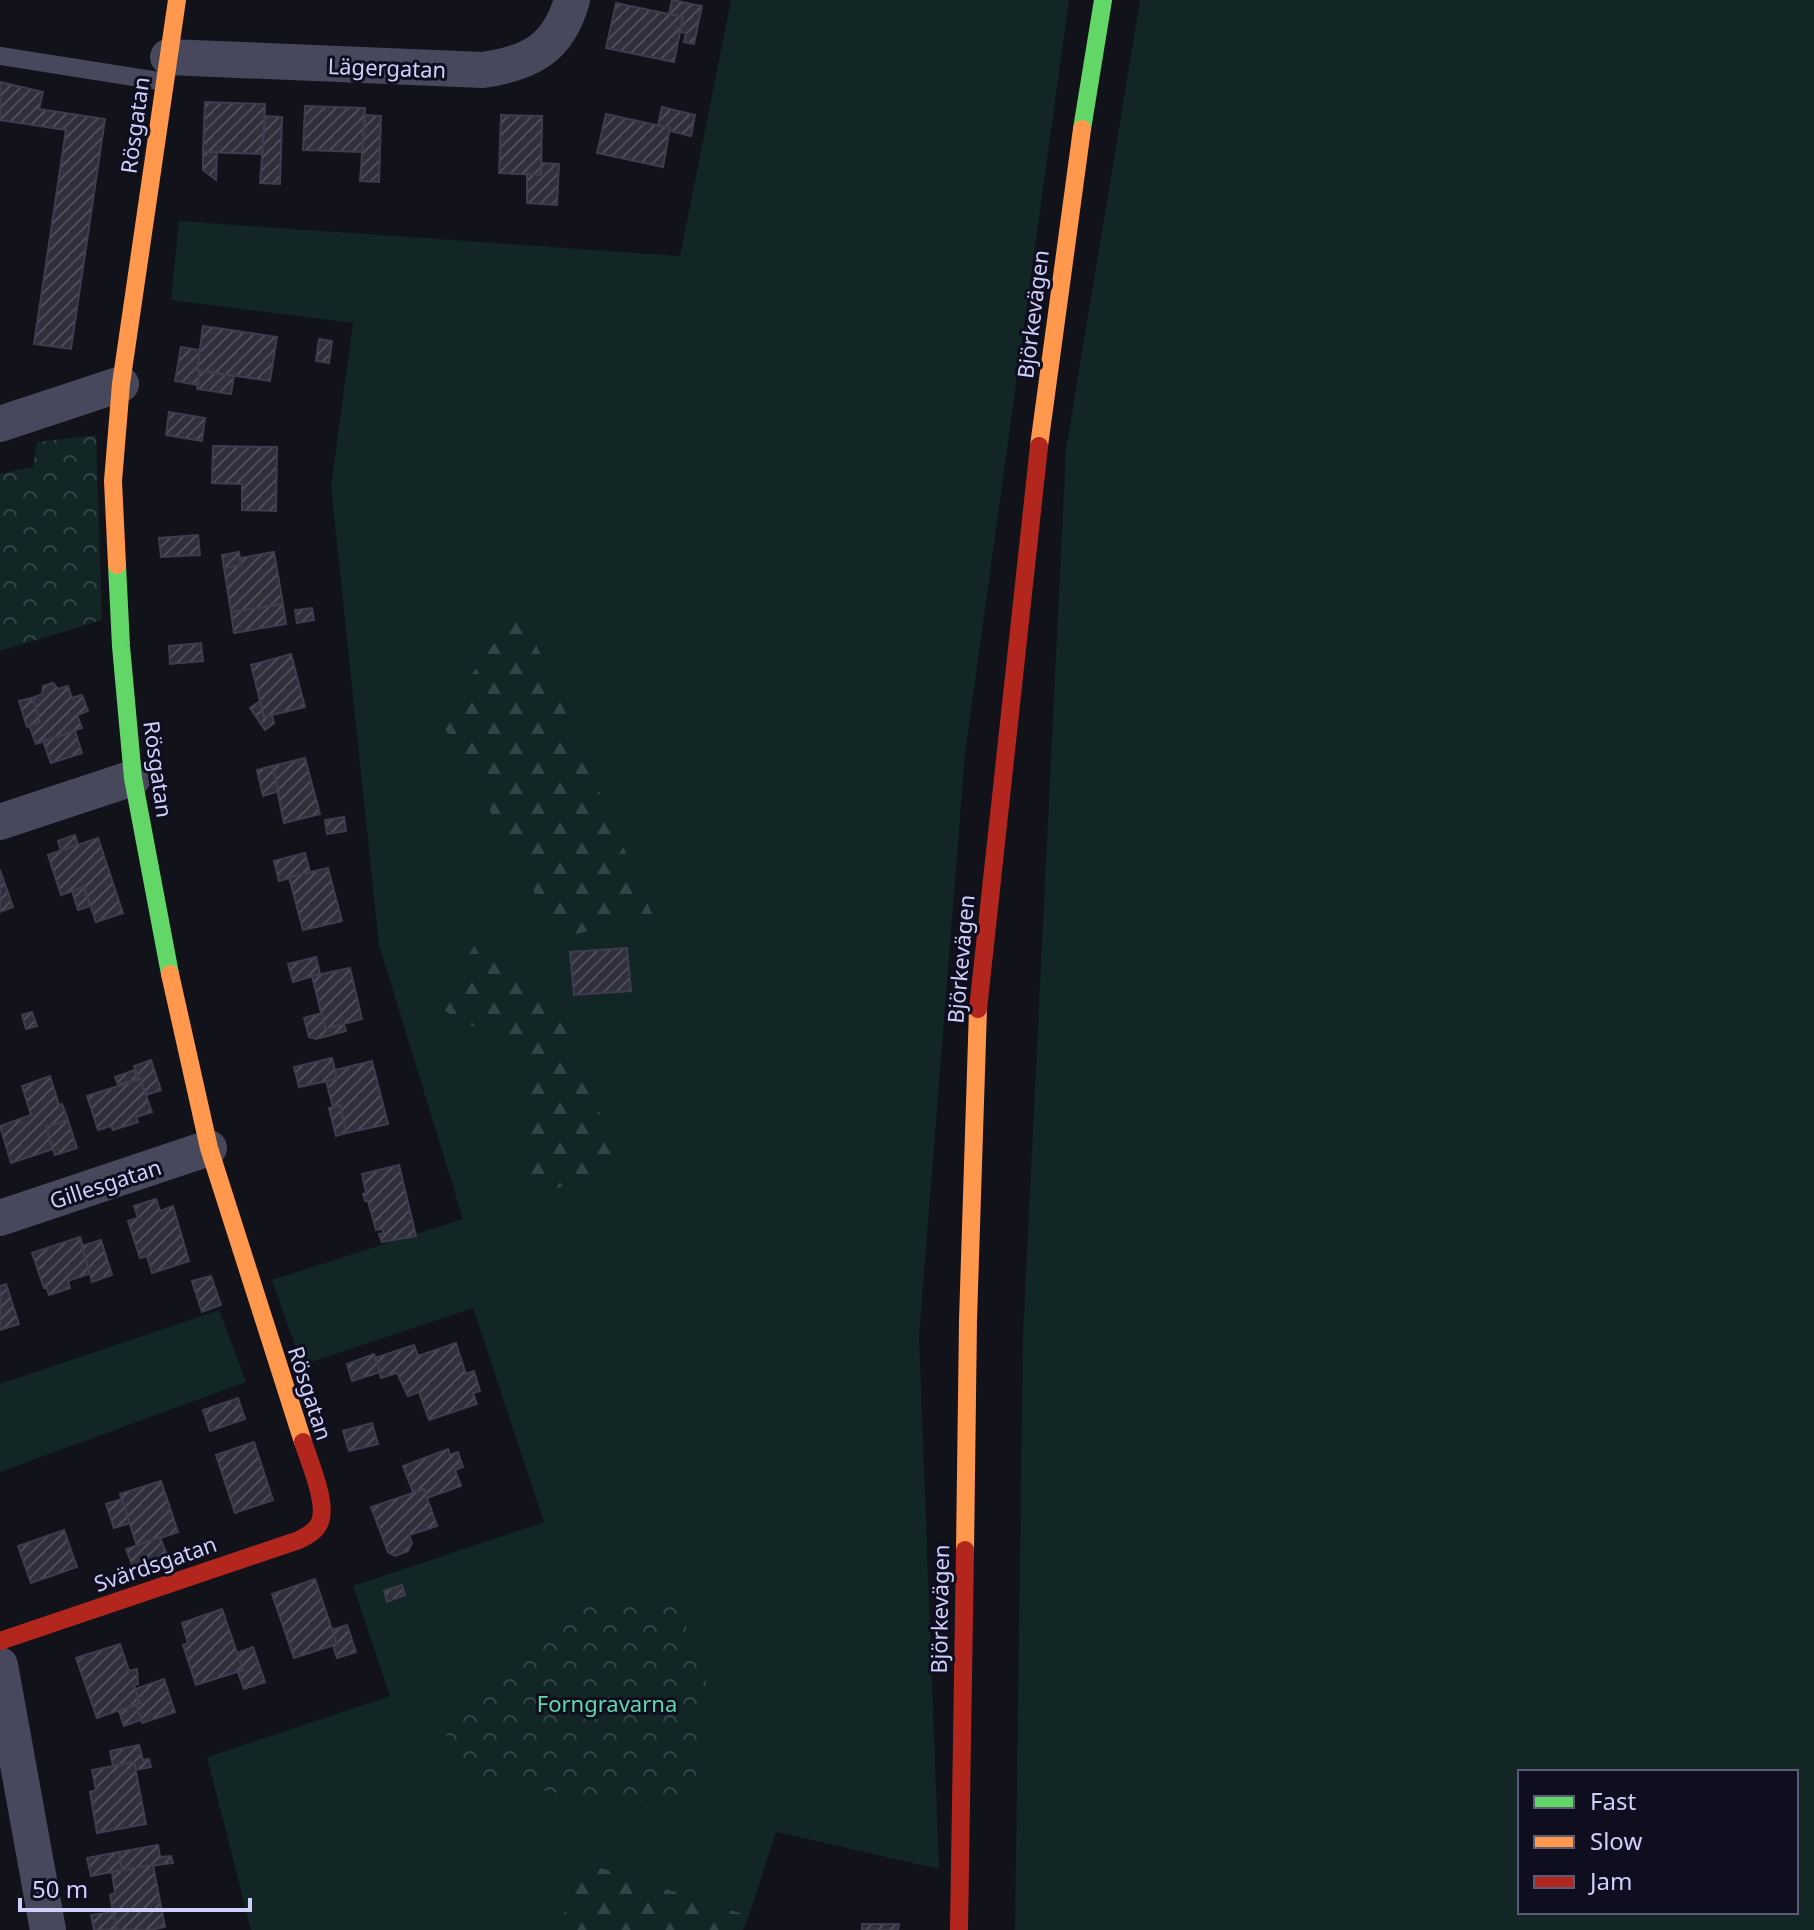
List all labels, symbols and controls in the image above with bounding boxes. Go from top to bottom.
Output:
street label: Lägergatan [327,50,447,84]
street label: Rösgatan [112,75,156,175]
street label: Björkevägen [1009,248,1055,380]
street label: Rösgatan [137,719,181,819]
street label: Björkevägen [939,893,981,1025]
street label: Gillesgatan [45,1151,165,1215]
street label: Rösgatan [282,1342,340,1444]
street label: Svärdsgatan [90,1528,220,1598]
street label: Björkevägen [923,1544,955,1674]
park label: Forngravarna [537,1688,677,1718]
legend [1518,1770,1798,1914]
text: Fast [1590,1784,1636,1817]
text: Slow [1590,1824,1642,1857]
scale bar [20,1862,250,1912]
text: Jam [1588,1864,1632,1897]
text: 50 m [32,1872,88,1905]

